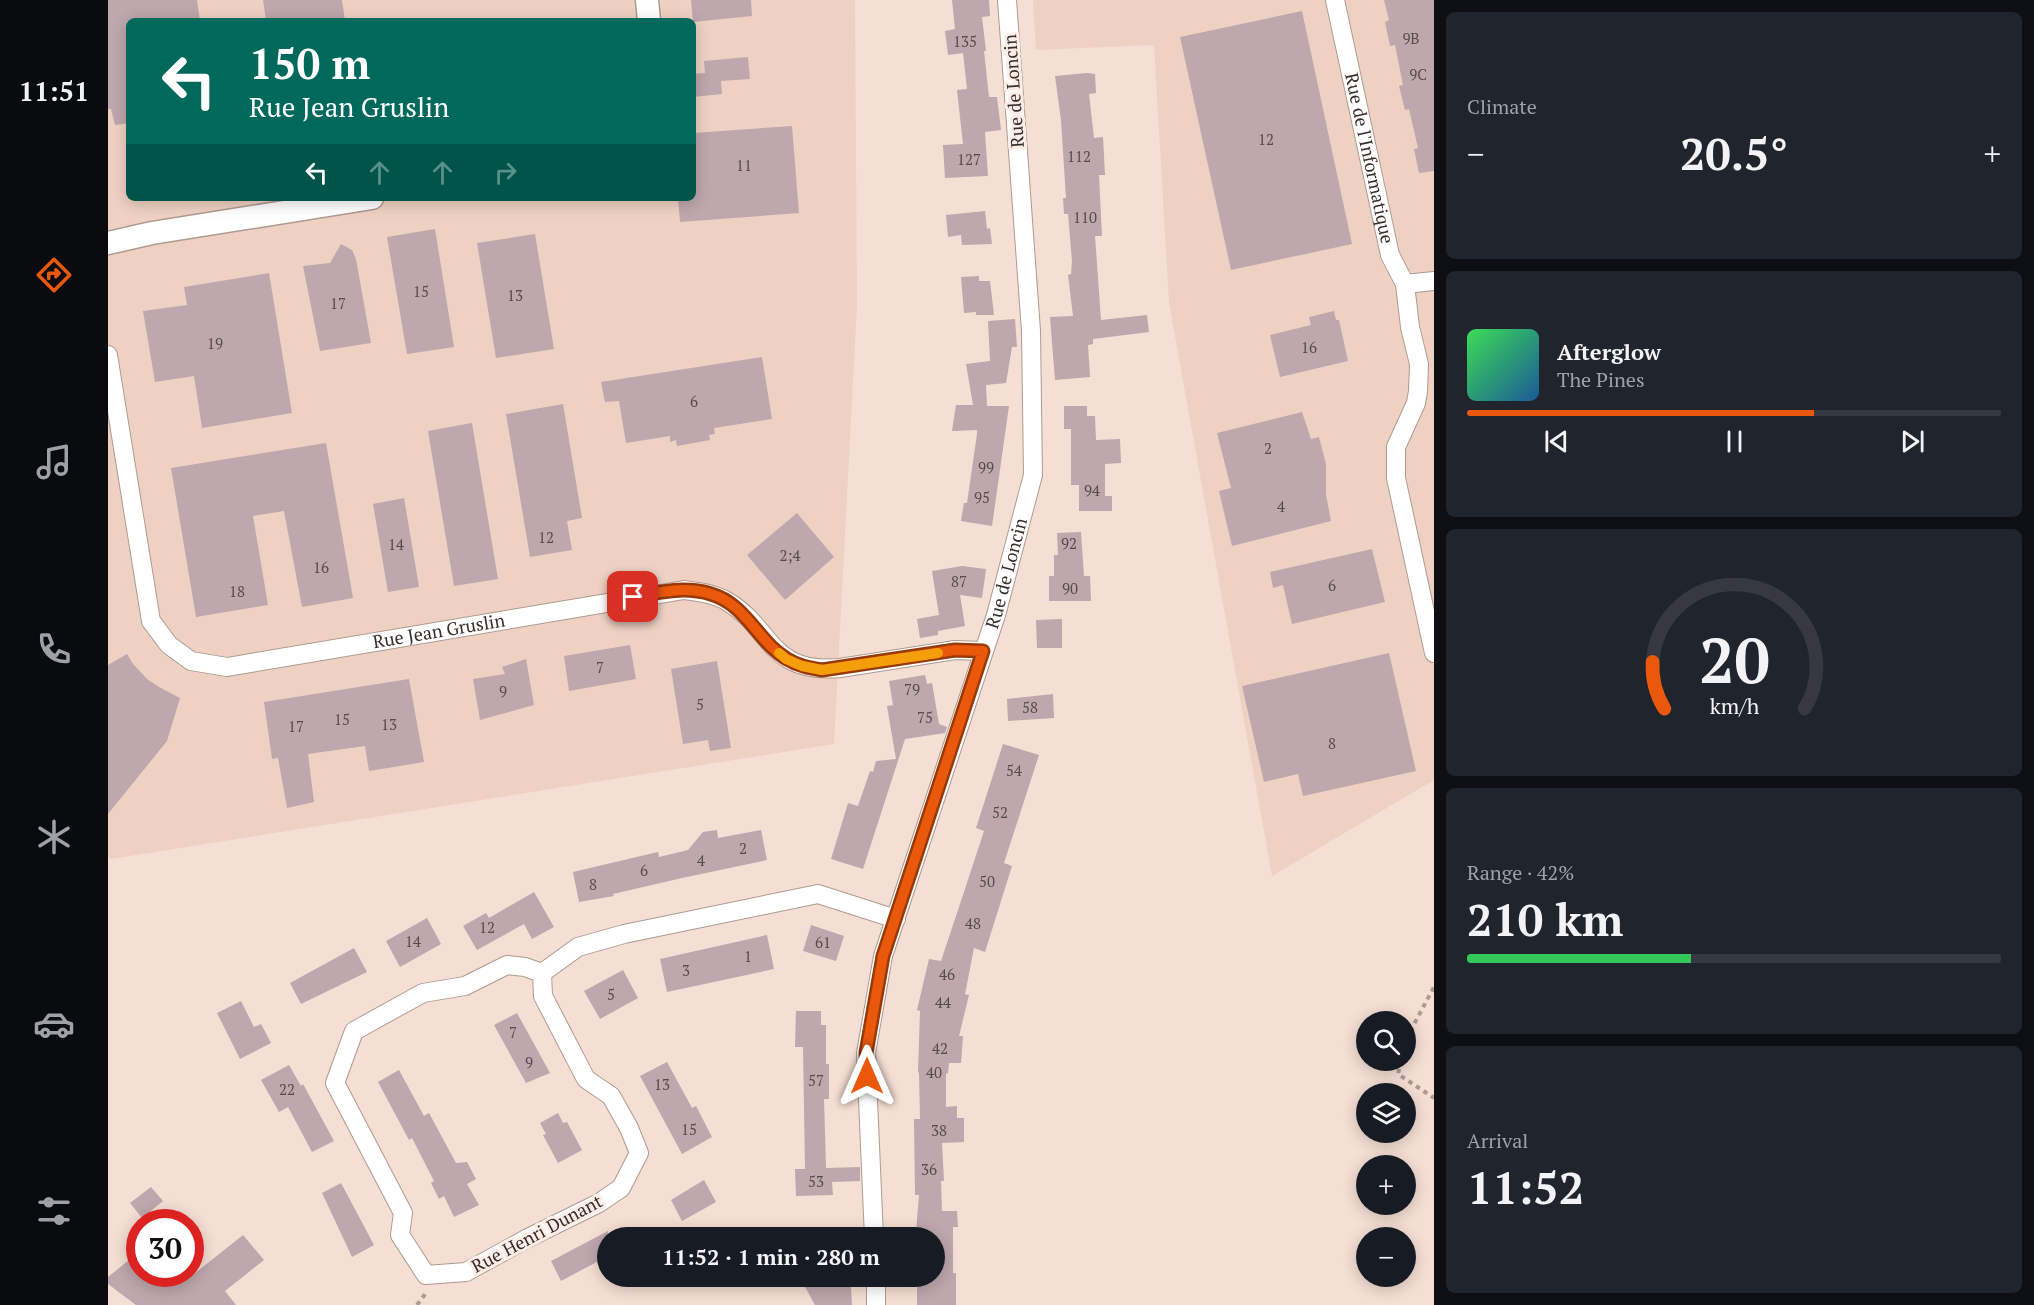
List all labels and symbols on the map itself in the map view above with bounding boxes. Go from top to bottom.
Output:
house number: 9B [1402,28,1420,48]
house number: 135 [953,31,977,51]
street label: Rue de Loncin [997,33,1029,149]
house number: 9C [1409,64,1427,84]
street label: Rue de l'Informatique [1340,71,1400,246]
house number: 12 [1258,129,1274,149]
house number: 112 [1067,146,1091,166]
house number: 127 [957,149,981,169]
house number: 11 [736,155,752,175]
house number: 110 [1073,207,1097,227]
house number: 15 [413,281,429,301]
house number: 13 [507,285,523,305]
house number: 17 [330,293,346,313]
house number: 19 [207,333,223,353]
house number: 16 [1301,337,1317,357]
house number: 6 [690,391,698,411]
house number: 2 [1264,438,1272,458]
house number: 99 [978,457,994,477]
house number: 94 [1084,480,1100,500]
house number: 95 [974,487,990,507]
house number: 4 [1277,496,1285,516]
street label: Rue de Loncin [979,515,1032,632]
house number: 12 [538,527,554,547]
house number: 92 [1061,533,1077,553]
house number: 14 [388,534,404,554]
house number: 2;4 [780,545,800,565]
house number: 16 [313,557,329,577]
pin [607,571,658,622]
house number: 87 [951,571,967,591]
house number: 6 [1328,575,1336,595]
house number: 90 [1062,578,1078,598]
house number: 18 [229,581,245,601]
street label: Rue Jean Gruslin [371,607,507,653]
house number: 7 [596,657,604,677]
house number: 79 [904,679,920,699]
house number: 9 [499,681,507,701]
house number: 5 [696,694,704,714]
house number: 58 [1022,697,1038,717]
house number: 75 [917,707,933,727]
house number: 15 [334,709,350,729]
house number: 13 [381,714,397,734]
house number: 17 [288,716,304,736]
house number: 8 [1328,733,1336,753]
house number: 54 [1006,760,1022,780]
house number: 52 [992,802,1008,822]
house number: 2 [739,838,747,858]
house number: 4 [697,850,705,870]
house number: 6 [640,860,648,880]
house number: 50 [979,871,995,891]
house number: 8 [589,874,597,894]
house number: 48 [965,913,981,933]
house number: 12 [479,917,495,937]
house number: 14 [405,931,421,951]
house number: 61 [815,932,831,952]
house number: 1 [744,946,752,966]
house number: 3 [682,960,690,980]
house number: 46 [939,964,955,984]
house number: 5 [607,984,615,1004]
house number: 44 [935,992,951,1012]
house number: 7 [509,1022,517,1042]
house number: 42 [932,1038,948,1058]
position arrow [835,1044,899,1108]
house number: 9 [525,1052,533,1072]
house number: 40 [926,1062,942,1082]
house number: 57 [808,1070,824,1090]
house number: 13 [654,1074,670,1094]
house number: 22 [279,1079,295,1099]
house number: 15 [681,1119,697,1139]
house number: 38 [931,1120,947,1140]
house number: 36 [921,1159,937,1179]
house number: 53 [808,1171,824,1191]
street label: Rue Henri Dunant [467,1188,606,1278]
speed limit sign: 30 [126,1209,204,1287]

